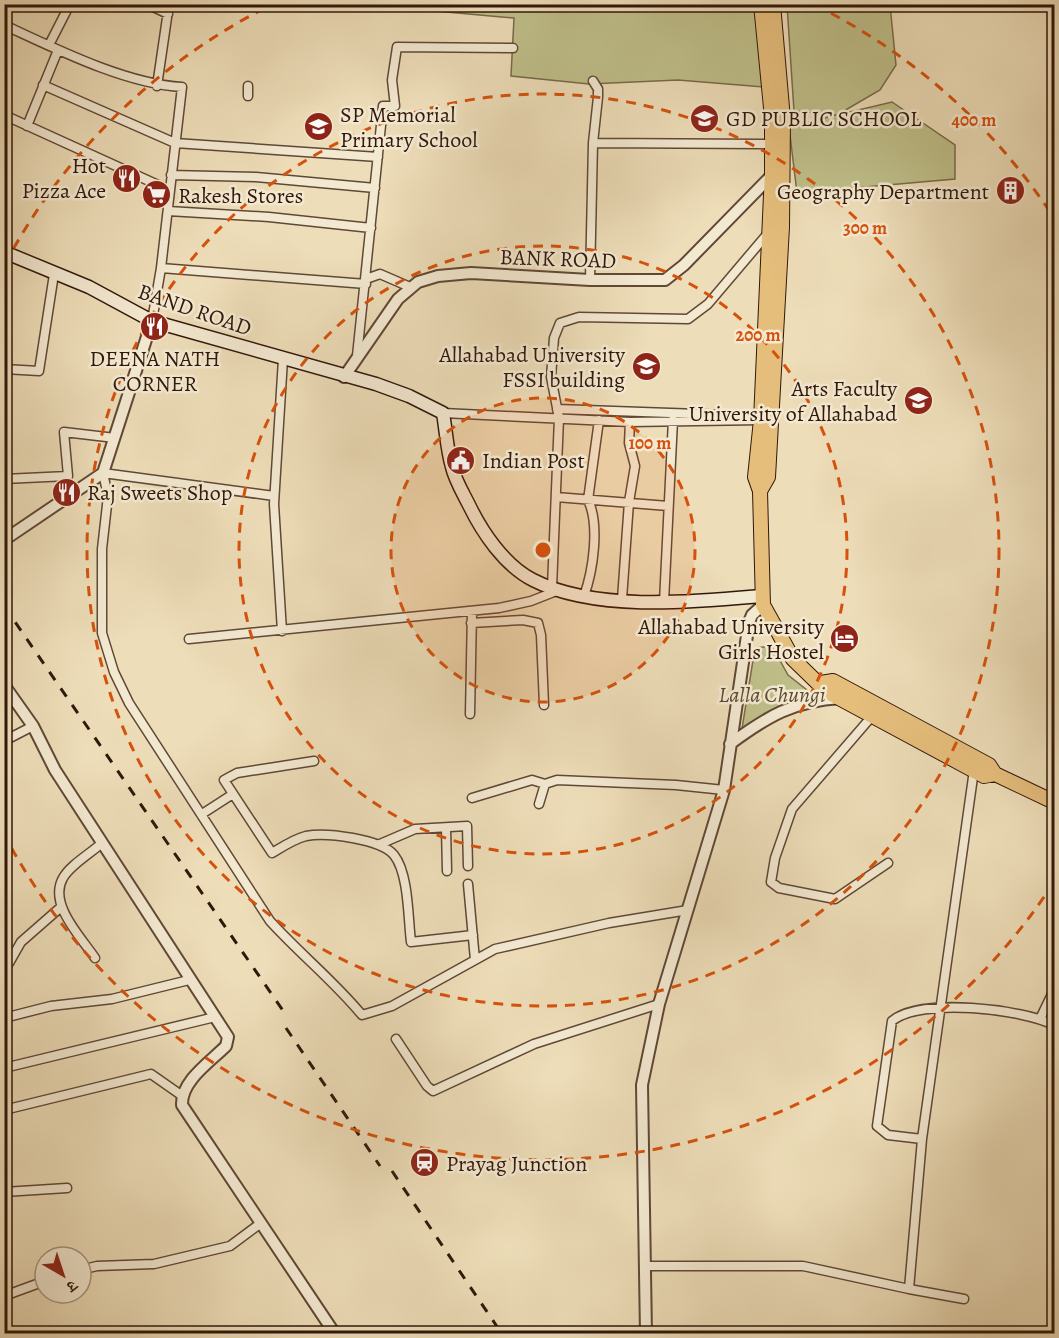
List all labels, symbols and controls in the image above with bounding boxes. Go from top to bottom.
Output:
place label: SP Memorial Primary School [340,100,478,155]
school or university icon: GD PUBLIC SCHOOL [689,102,721,134]
place label: GD PUBLIC SCHOOL [726,104,922,134]
text: 400 m [952,108,996,132]
school or university icon: SP Memorial Primary School [303,111,335,143]
place label: Hot Pizza Ace [22,151,106,206]
restaurant icon: Hot Pizza Ace [111,162,143,194]
building icon: Geography Department [994,175,1026,207]
place label: Geography Department [777,177,989,207]
supermarket icon: Rakesh Stores [141,179,173,211]
place label: Rakesh Stores [178,181,303,211]
text: 300 m [843,216,887,240]
street label: BANK ROAD [499,242,617,276]
street label: BAND ROAD [134,277,255,343]
restaurant icon: DEENA NATH CORNER [139,310,171,342]
text: 200 m [735,323,781,347]
place label: Allahabad University FSSI building [438,340,625,395]
place label: DEENA NATH CORNER [90,344,220,399]
school or university icon: Allahabad University FSSI building [630,351,662,383]
place label: Arts Faculty University of Allahabad [689,374,897,429]
school or university icon: Arts Faculty University of Allahabad [902,385,934,417]
text: 100 m [629,431,671,455]
public building icon: Indian Post [445,444,477,476]
place label: Indian Post [482,446,585,476]
restaurant icon: Raj Sweets Shop [50,476,82,508]
place label: Raj Sweets Shop [87,478,232,508]
centre of rings [533,540,553,560]
place label: Allahabad University Girls Hostel [637,612,824,667]
hotel icon: Allahabad University Girls Hostel [829,623,861,655]
park label: Lalla Chungi [719,680,826,710]
station icon: Prayag Junction [409,1147,441,1179]
place label: Prayag Junction [446,1149,587,1179]
north arrow [33,1245,93,1305]
text: उ [60,1274,83,1298]

